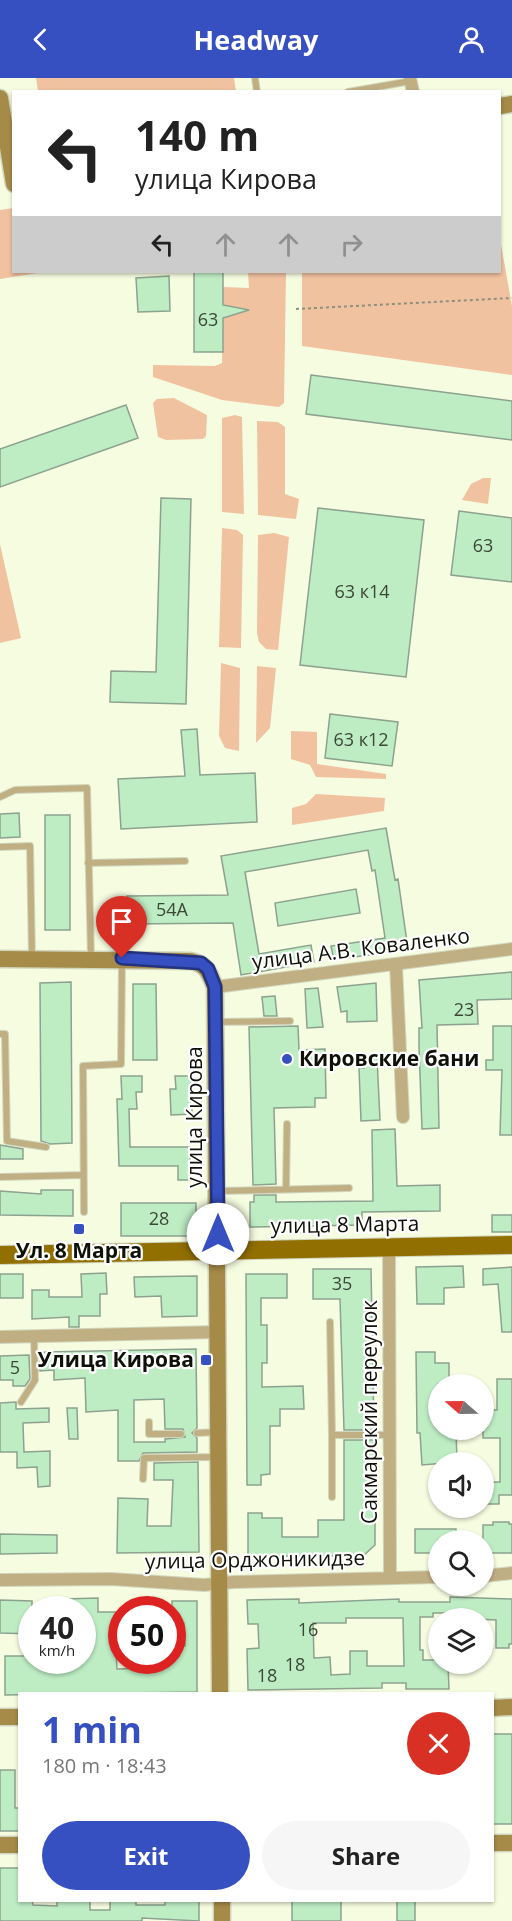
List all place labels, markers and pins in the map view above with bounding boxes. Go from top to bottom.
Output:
pin [96,896,147,958]
place label: Кировские бани [299,1044,479,1072]
marker: Кировские бани [280,1052,294,1066]
marker: Ул. 8 Марта [72,1222,86,1236]
place label: Ул. 8 Марта [16,1236,142,1264]
place label: Улица Кирова [37,1345,194,1373]
marker: Улица Кирова [199,1353,213,1367]

